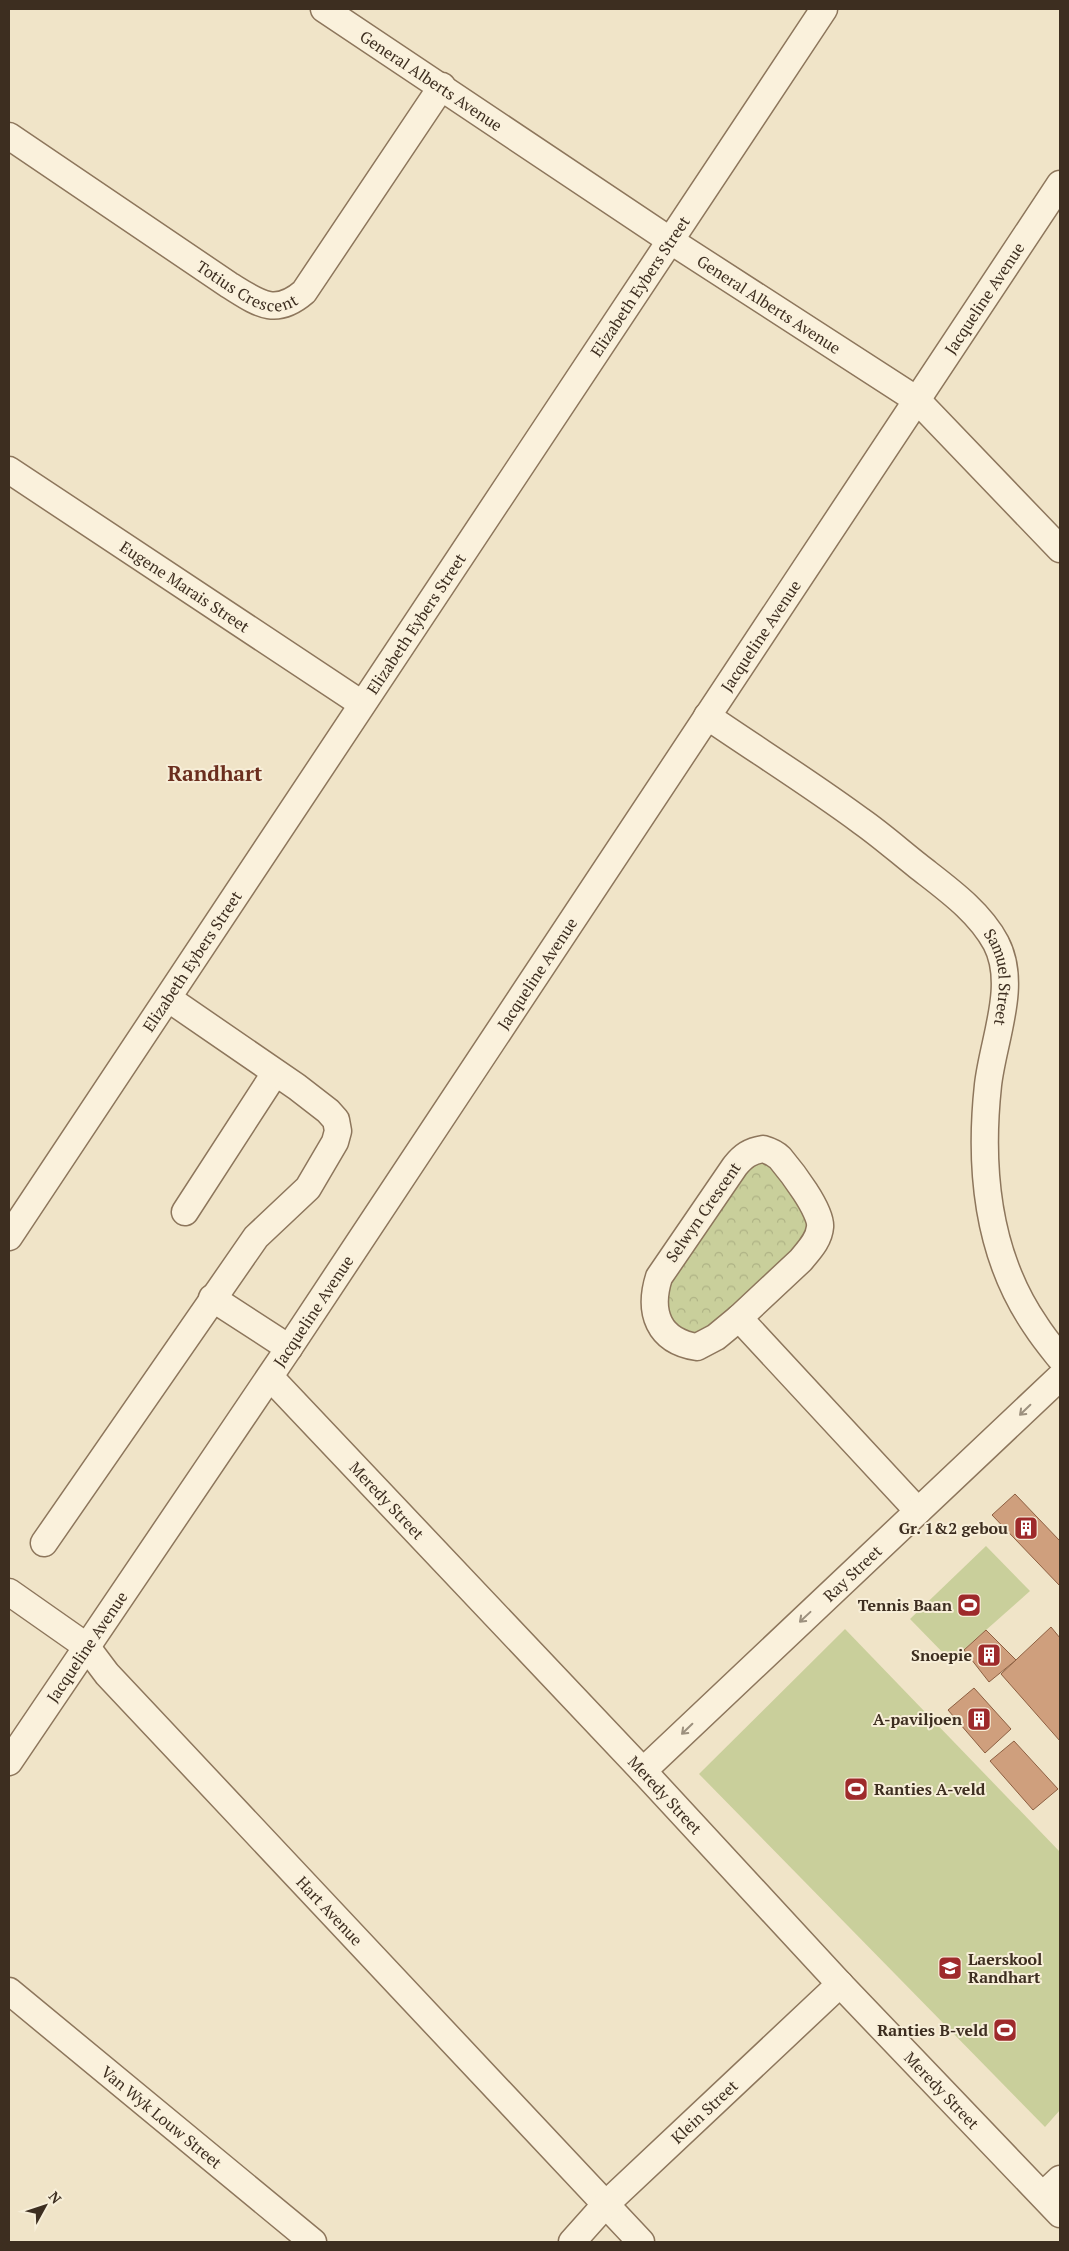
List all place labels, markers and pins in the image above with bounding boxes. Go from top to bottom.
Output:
building icon: Gr. 1&2 gebou [1013,1515,1039,1541]
place label: Gr. 1&2 gebou [899,1517,1008,1539]
sports icon: Tennis Baan [956,1592,982,1618]
place label: Tennis Baan [858,1594,953,1616]
building icon: Snoepie [976,1642,1002,1668]
place label: Snoepie [911,1644,972,1666]
building icon: A-paviljoen [966,1706,992,1732]
place label: A-paviljoen [873,1708,963,1730]
sports icon: Ranties A-veld [843,1776,869,1802]
place label: Ranties A-veld [874,1778,986,1800]
place label: Laerskool Randhart [968,1948,1042,1988]
school or university icon: Laerskool Randhart [937,1955,963,1981]
sports icon: Ranties B-veld [992,2017,1018,2043]
place label: Ranties B-veld [877,2019,988,2041]

